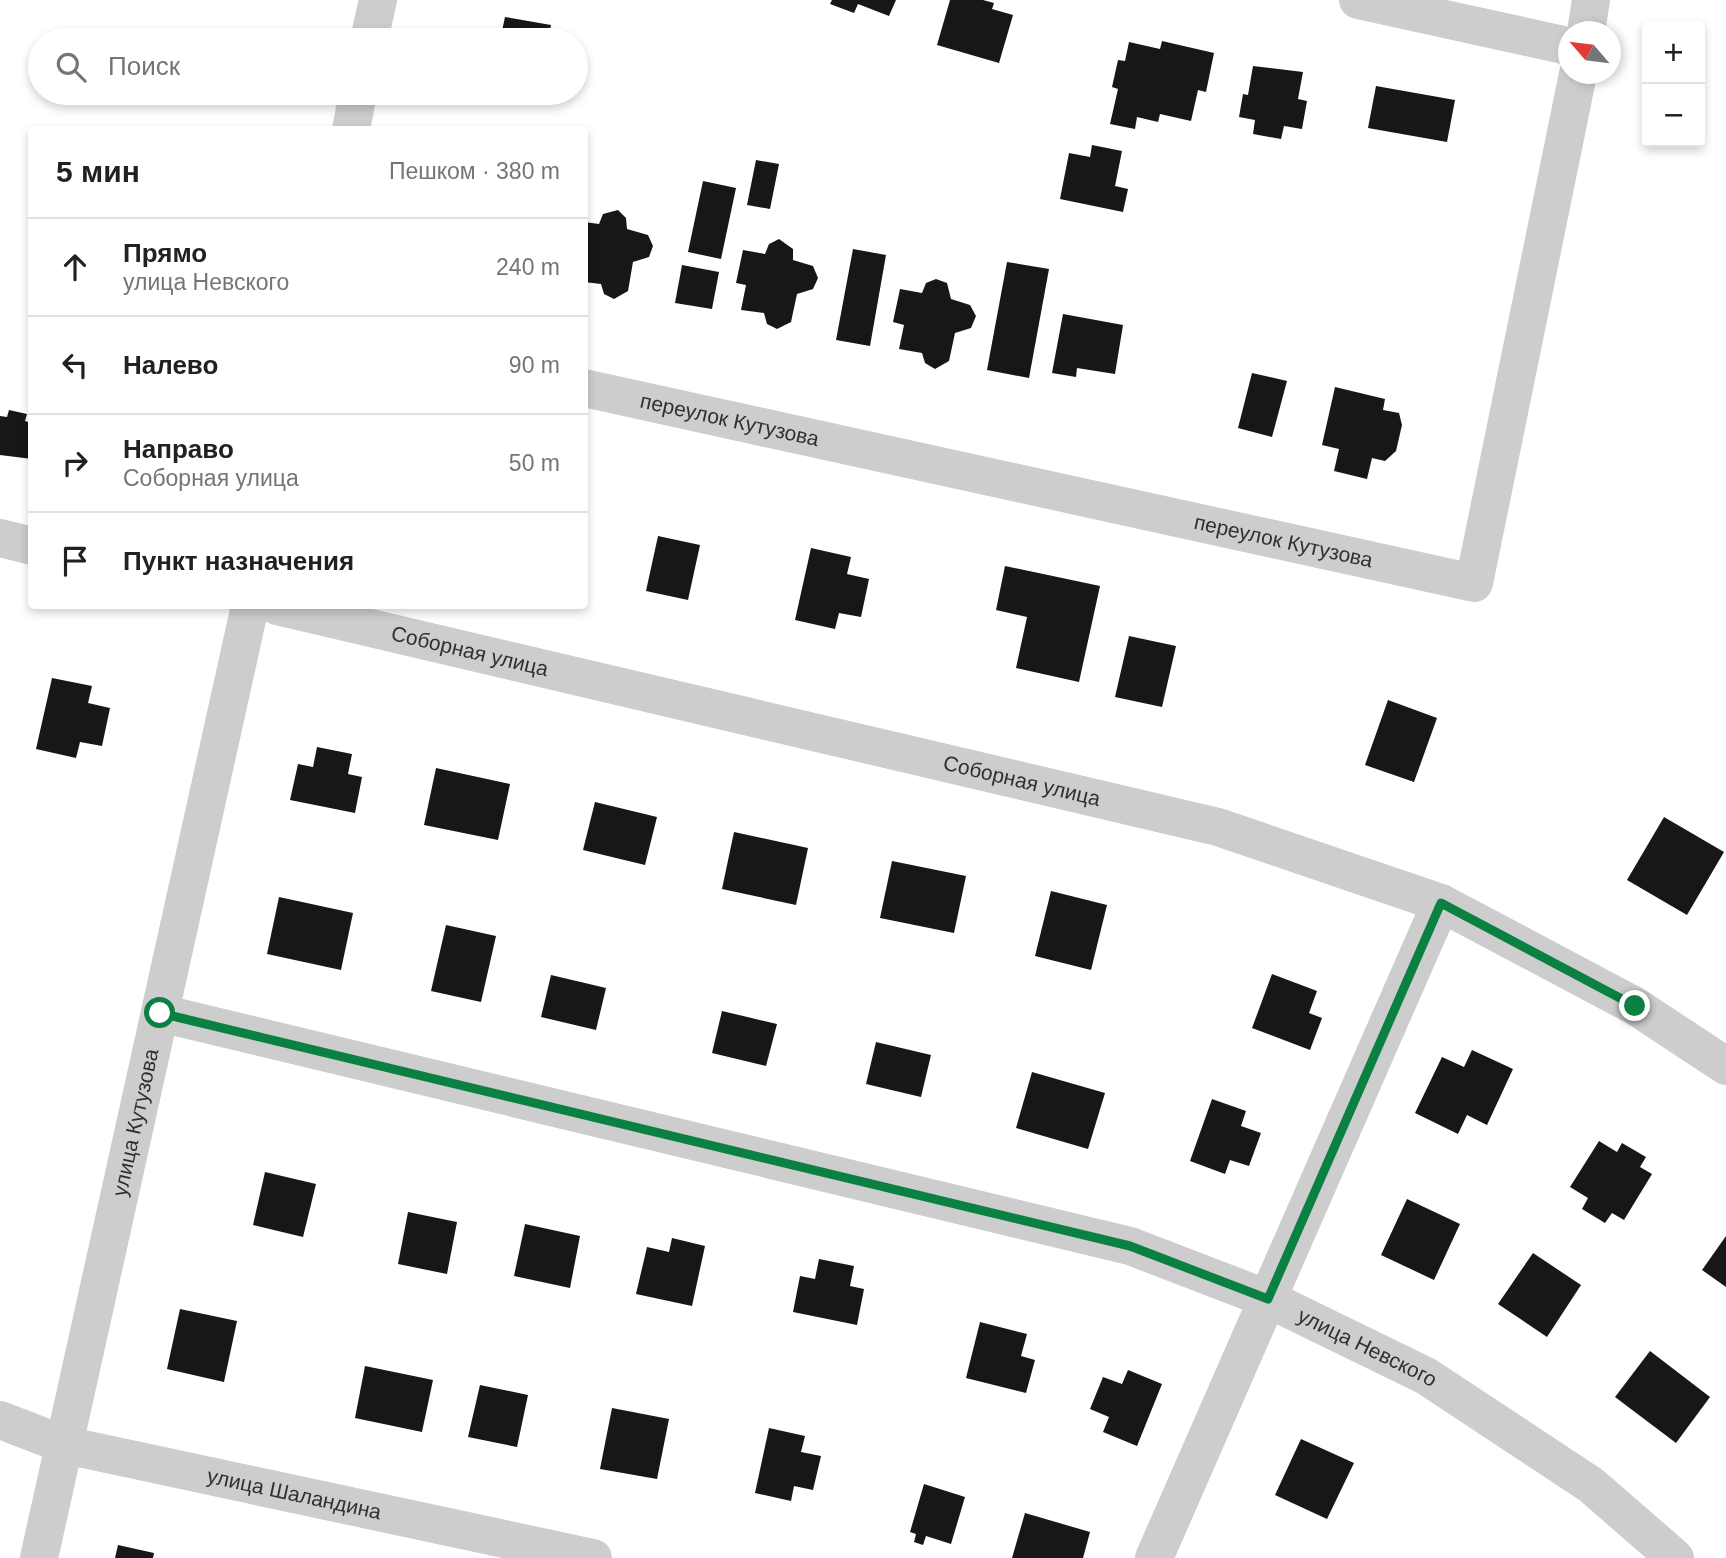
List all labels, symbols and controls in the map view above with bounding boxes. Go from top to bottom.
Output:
north arrow [1558,21,1621,84]
map controls [1642,21,1705,147]
button: + [1642,21,1705,84]
search box [28,28,588,105]
icon: search [52,48,90,86]
text: Поиск [108,51,180,81]
button: − [1642,84,1705,147]
text: 5 мин [56,155,140,188]
text: Пешком · 380 m [389,158,560,184]
text: Прямо [123,238,207,268]
icon: ahead [56,248,94,286]
text: 240 m [496,254,560,280]
text: улица Невского [123,269,289,295]
icon: left [56,346,94,384]
text: Налево [123,350,218,380]
text: 90 m [509,352,560,378]
street label: переулок Кутузова [638,389,821,450]
text: Направо [123,434,234,464]
icon: right [56,444,94,482]
text: 50 m [509,450,560,476]
text: Соборная улица [123,465,299,491]
street label: переулок Кутузова [1192,510,1375,572]
icon: arrive [56,542,94,580]
text: Пункт назначения [123,546,354,576]
street label: Соборная улица [389,621,551,680]
street label: Соборная улица [941,751,1103,810]
route end [1619,990,1650,1021]
route start [144,997,175,1028]
street label: улица Кутузова [108,1046,163,1198]
street label: улица Невского [1294,1303,1442,1391]
street label: улица Шаландина [205,1464,384,1523]

